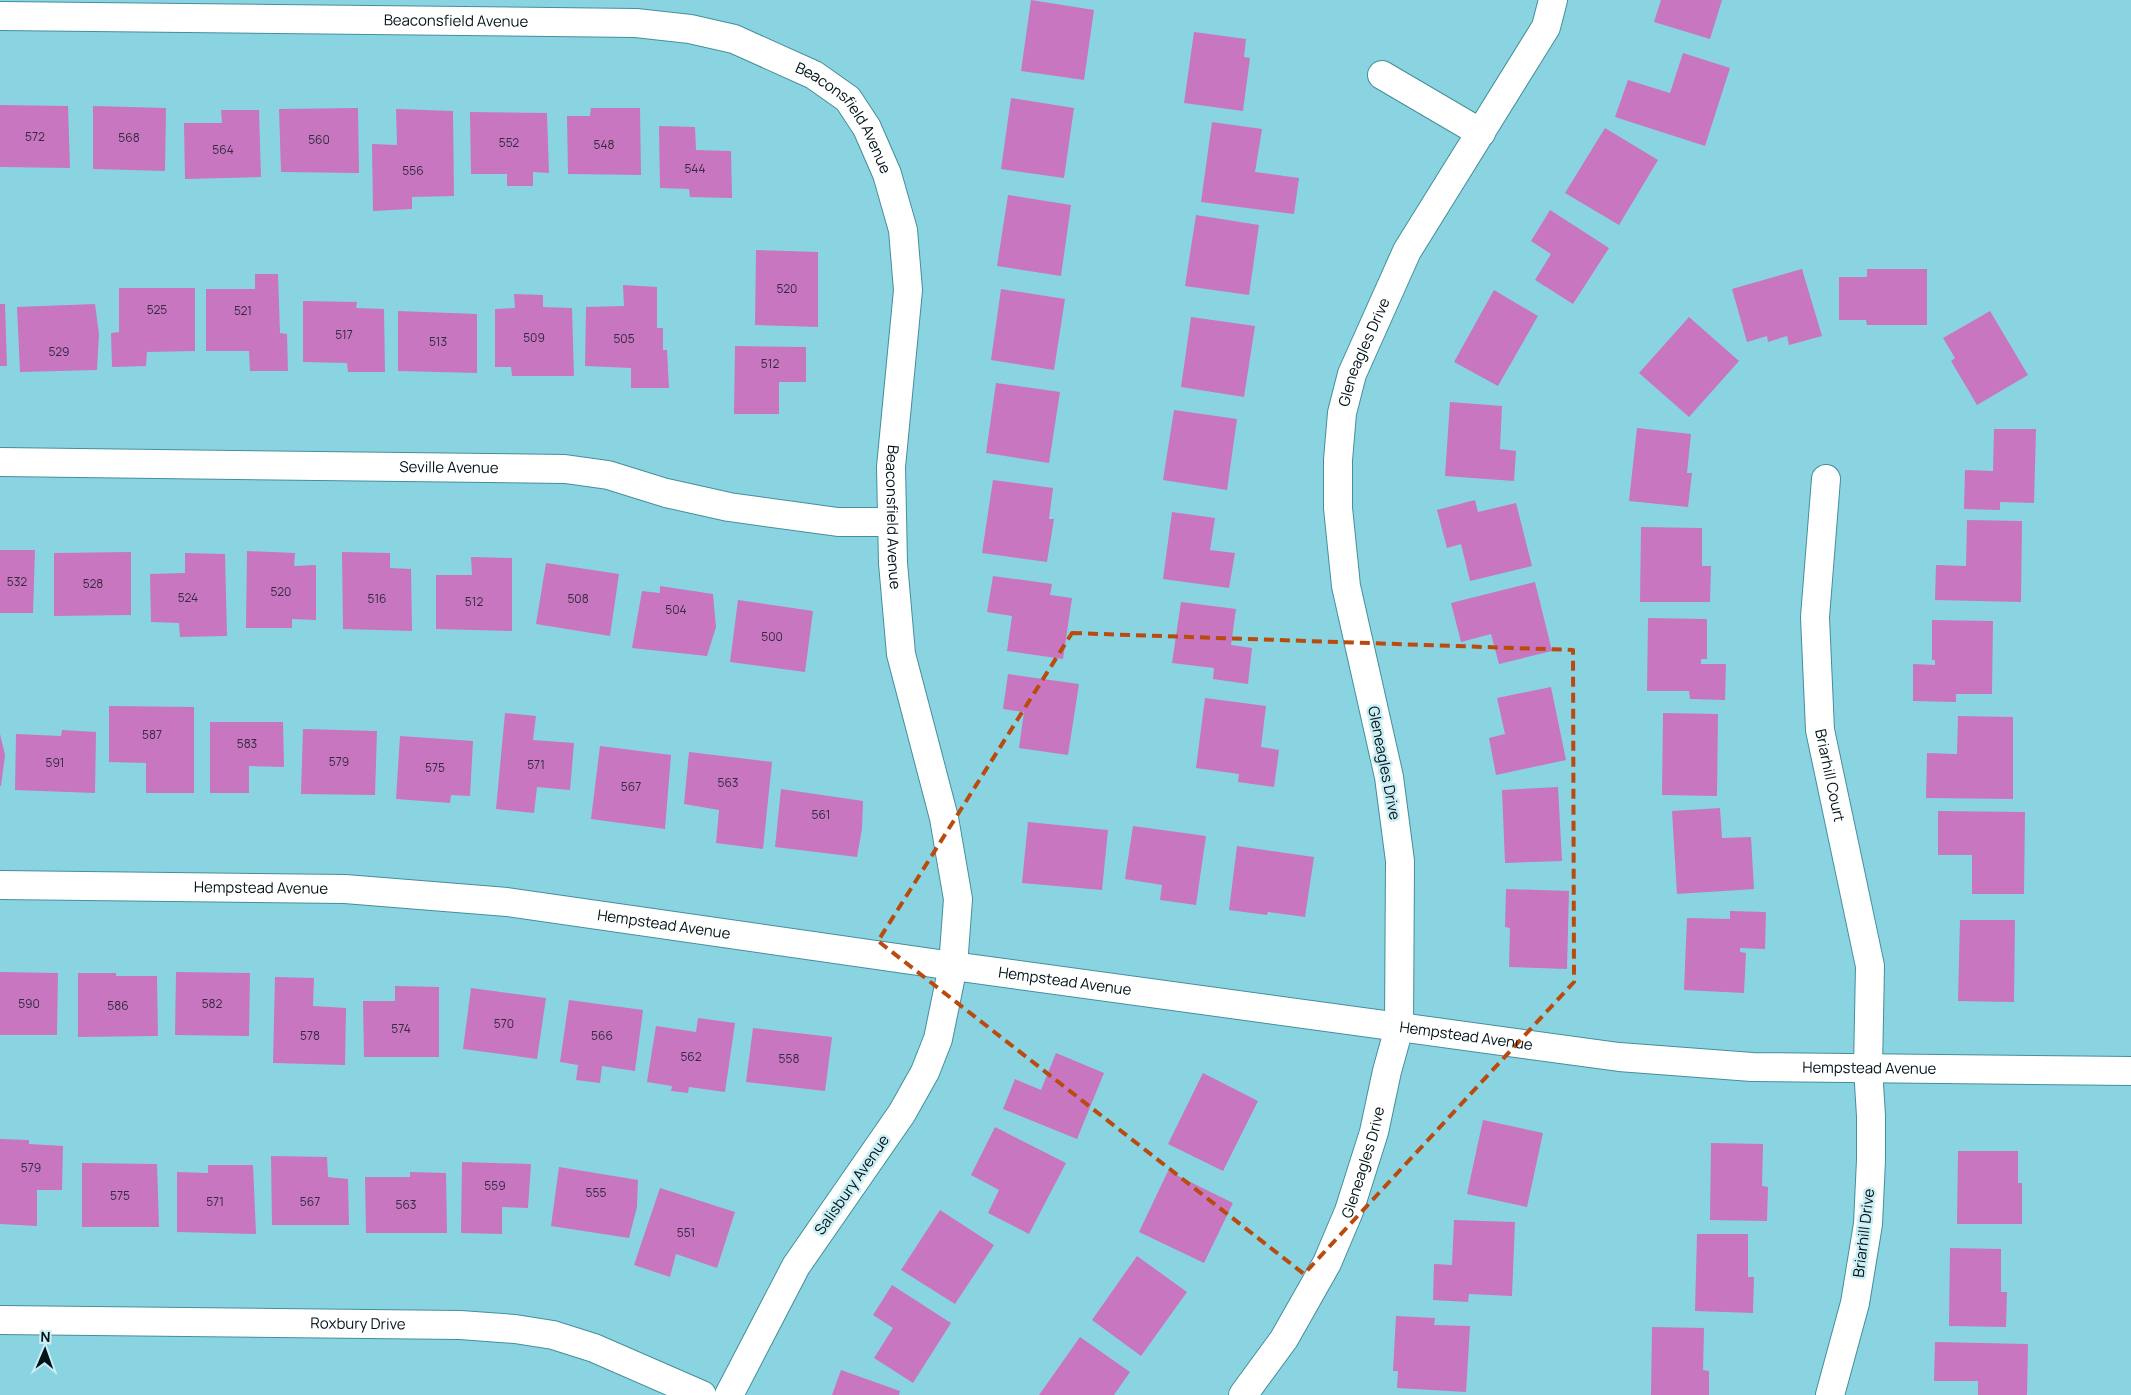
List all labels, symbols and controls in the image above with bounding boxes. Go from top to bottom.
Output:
street label: Beaconsfield Avenue [384,9,529,32]
street label: Beaconsfield Avenue [792,57,897,177]
house number: 572 [25,128,45,145]
house number: 568 [118,129,140,146]
house number: 560 [308,131,330,148]
house number: 552 [499,134,519,151]
house number: 548 [594,136,615,153]
house number: 564 [212,141,234,158]
house number: 544 [684,160,706,177]
house number: 556 [402,162,424,179]
house number: 520 [777,280,797,297]
street label: Gleneagles Drive [1333,294,1395,409]
house number: 525 [147,301,167,318]
house number: 521 [234,302,252,319]
house number: 517 [335,326,353,343]
house number: 509 [523,329,545,346]
house number: 505 [613,330,635,347]
house number: 513 [429,333,447,350]
house number: 529 [49,343,69,360]
house number: 512 [761,355,779,372]
street label: Beaconsfield Avenue [881,444,906,590]
street label: Seville Avenue [399,456,499,478]
house number: 532 [7,573,27,590]
house number: 528 [83,575,103,592]
house number: 520 [271,583,291,600]
house number: 524 [178,589,198,606]
house number: 516 [367,590,387,607]
house number: 508 [567,590,589,607]
house number: 512 [465,593,483,610]
house number: 504 [665,601,687,618]
house number: 500 [761,628,783,645]
street label: Gleneagles Drive [1363,704,1406,822]
house number: 587 [142,726,162,743]
street label: Briarhill Court [1810,727,1850,824]
house number: 583 [237,735,257,752]
house number: 579 [329,753,349,770]
house number: 591 [45,754,65,771]
house number: 571 [527,756,545,773]
house number: 575 [425,759,445,776]
house number: 563 [717,774,739,791]
house number: 567 [621,778,641,795]
house number: 561 [812,806,830,823]
street label: Hempstead Avenue [194,876,328,899]
street label: Hempstead Avenue [596,904,732,944]
street label: Hempstead Avenue [997,961,1133,1000]
house number: 590 [18,995,40,1012]
house number: 582 [202,995,223,1012]
house number: 586 [107,997,129,1014]
house number: 570 [494,1015,514,1032]
street label: Hempstead Avenue [1398,1016,1534,1055]
house number: 574 [391,1020,411,1037]
house number: 578 [300,1027,320,1044]
house number: 566 [591,1027,613,1044]
house number: 562 [680,1048,702,1065]
house number: 558 [779,1050,799,1067]
street label: Hempstead Avenue [1802,1057,1937,1079]
street label: Gleneagles Drive [1336,1104,1389,1221]
street label: Salisbury Avenue [809,1130,894,1239]
house number: 579 [21,1159,41,1176]
house number: 559 [484,1177,506,1194]
house number: 555 [586,1184,606,1201]
house number: 575 [110,1187,130,1204]
street label: Briarhill Drive [1848,1187,1879,1279]
house number: 571 [206,1193,224,1210]
house number: 567 [300,1193,320,1210]
house number: 563 [395,1196,417,1213]
house number: 551 [677,1224,695,1241]
street label: Roxbury Drive [310,1312,406,1334]
north arrow [20,1325,70,1375]
text: N [40,1327,51,1346]

